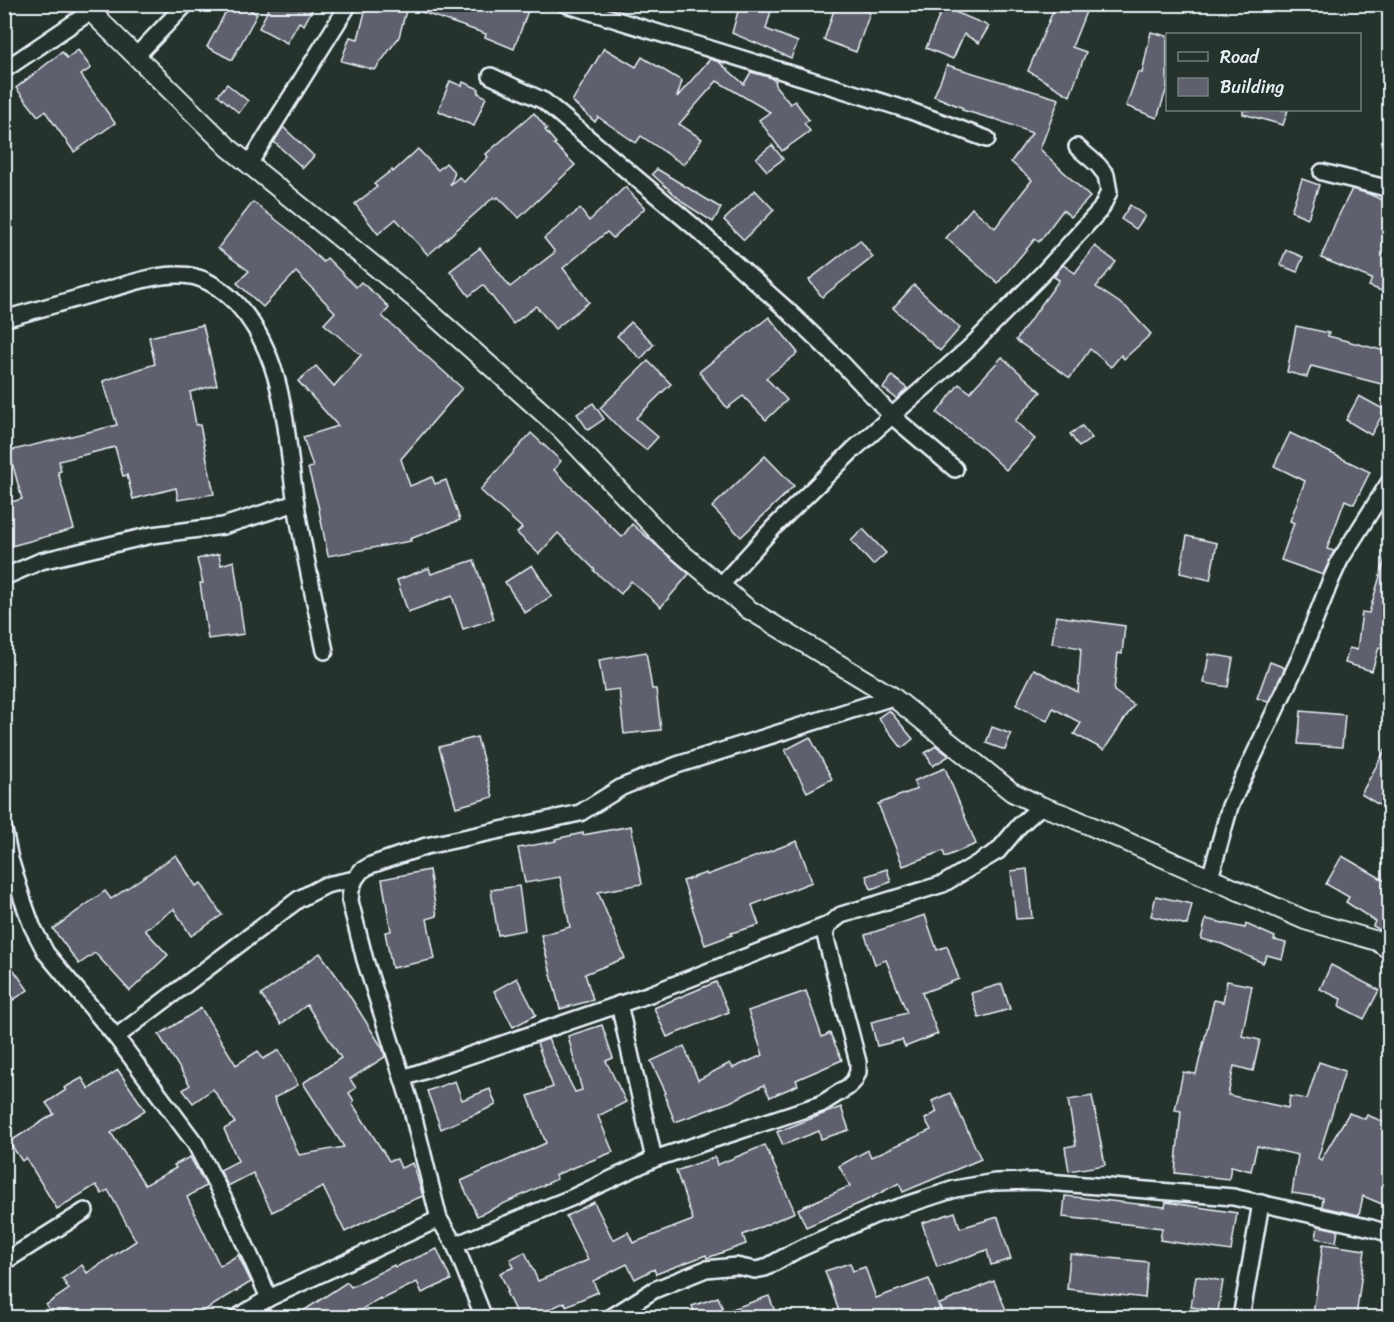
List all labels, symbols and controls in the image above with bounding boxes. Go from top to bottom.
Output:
legend [1166,33,1361,111]
text: Road [1220,41,1260,73]
text: Building [1220,71,1284,103]

